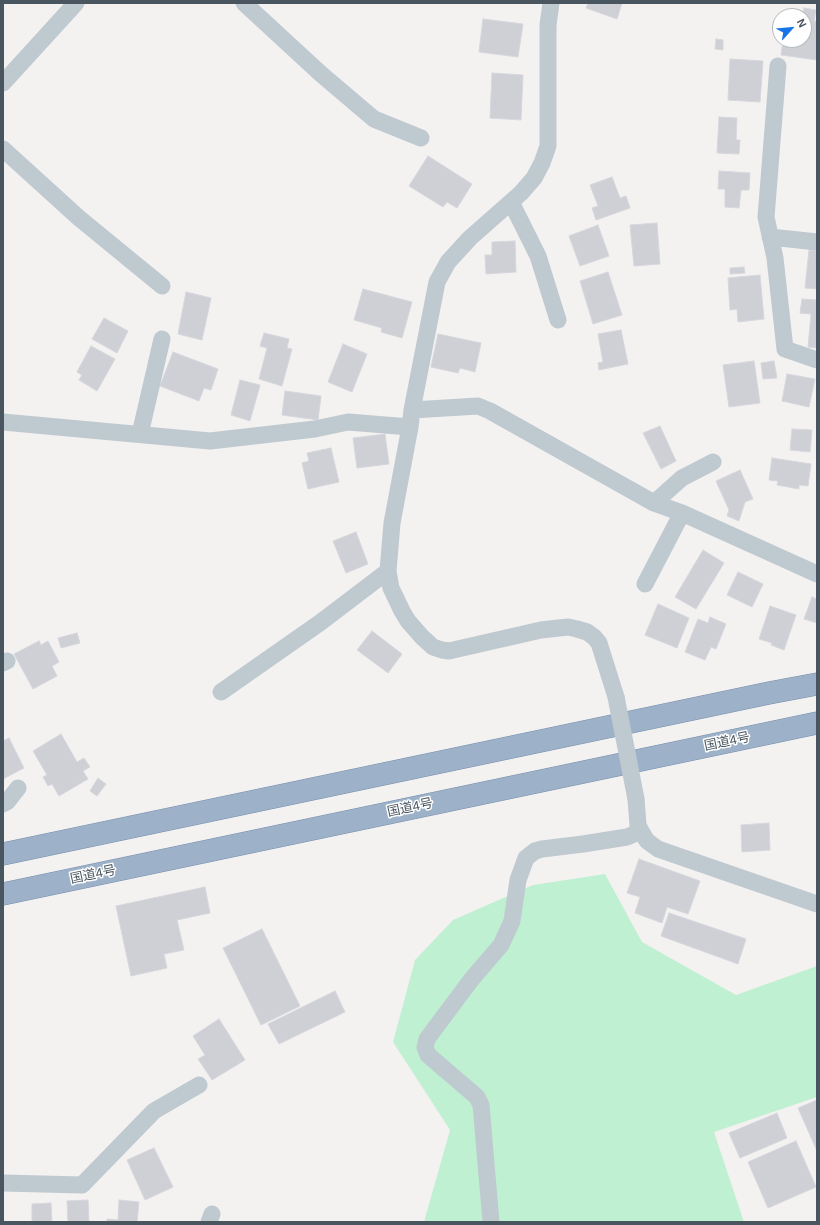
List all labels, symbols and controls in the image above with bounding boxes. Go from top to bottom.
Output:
north arrow [772,8,812,48]
text: N [795,17,809,29]
street label: 国道4号 [703,730,751,754]
street label: 国道4号 [386,796,434,820]
street label: 国道4号 [69,863,117,887]

